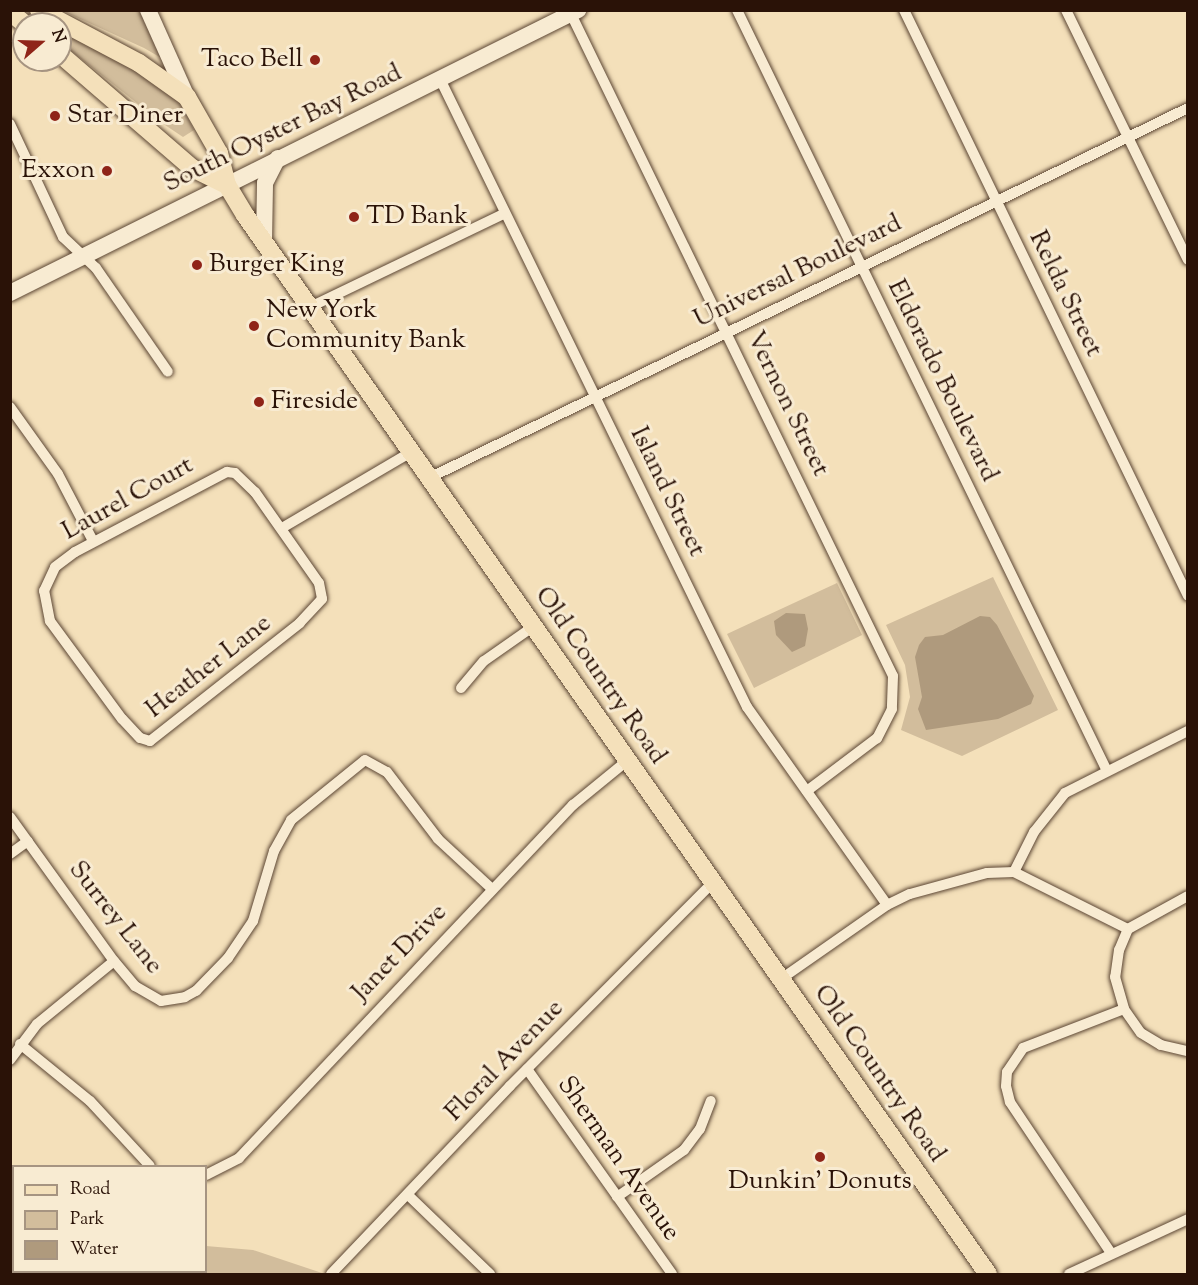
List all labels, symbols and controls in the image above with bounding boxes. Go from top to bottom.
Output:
north arrow [12,12,72,72]
text: N [45,26,70,46]
place label: Taco Bell [201,44,303,76]
marker: Taco Bell [308,53,322,67]
street label: South Oyster Bay Road [159,58,407,200]
place label: Star Diner [67,100,183,132]
marker: Star Diner [48,109,62,123]
place label: Exxon [21,155,95,187]
marker: Exxon [100,164,114,178]
place label: TD Bank [366,201,468,233]
street label: Universal Boulevard [689,208,907,336]
marker: TD Bank [347,210,361,224]
street label: Relda Street [1021,226,1109,362]
place label: Burger King [209,249,344,281]
marker: Burger King [190,258,204,272]
street label: Eldorado Boulevard [880,275,1004,487]
place label: New York Community Bank [266,295,466,356]
marker: New York Community Bank [247,319,261,333]
street label: Vernon Street [738,326,836,482]
place label: Fireside [271,386,358,418]
marker: Fireside [252,395,266,409]
street label: Island Street [622,422,712,562]
street label: Laurel Court [57,450,199,548]
street label: Old Country Road [527,581,673,771]
street label: Heather Lane [140,608,278,726]
street label: Surrey Lane [61,855,169,981]
street label: Janet Drive [346,898,454,1008]
street label: Old Country Road [806,979,952,1169]
street label: Floral Avenue [439,994,571,1128]
street label: Sherman Avenue [550,1071,686,1247]
marker: Dunkin' Donuts [813,1150,827,1164]
legend [12,1165,207,1273]
place label: Dunkin' Donuts [728,1166,912,1198]
text: Road [70,1177,110,1203]
text: Park [70,1207,104,1233]
text: Water [70,1237,118,1263]

